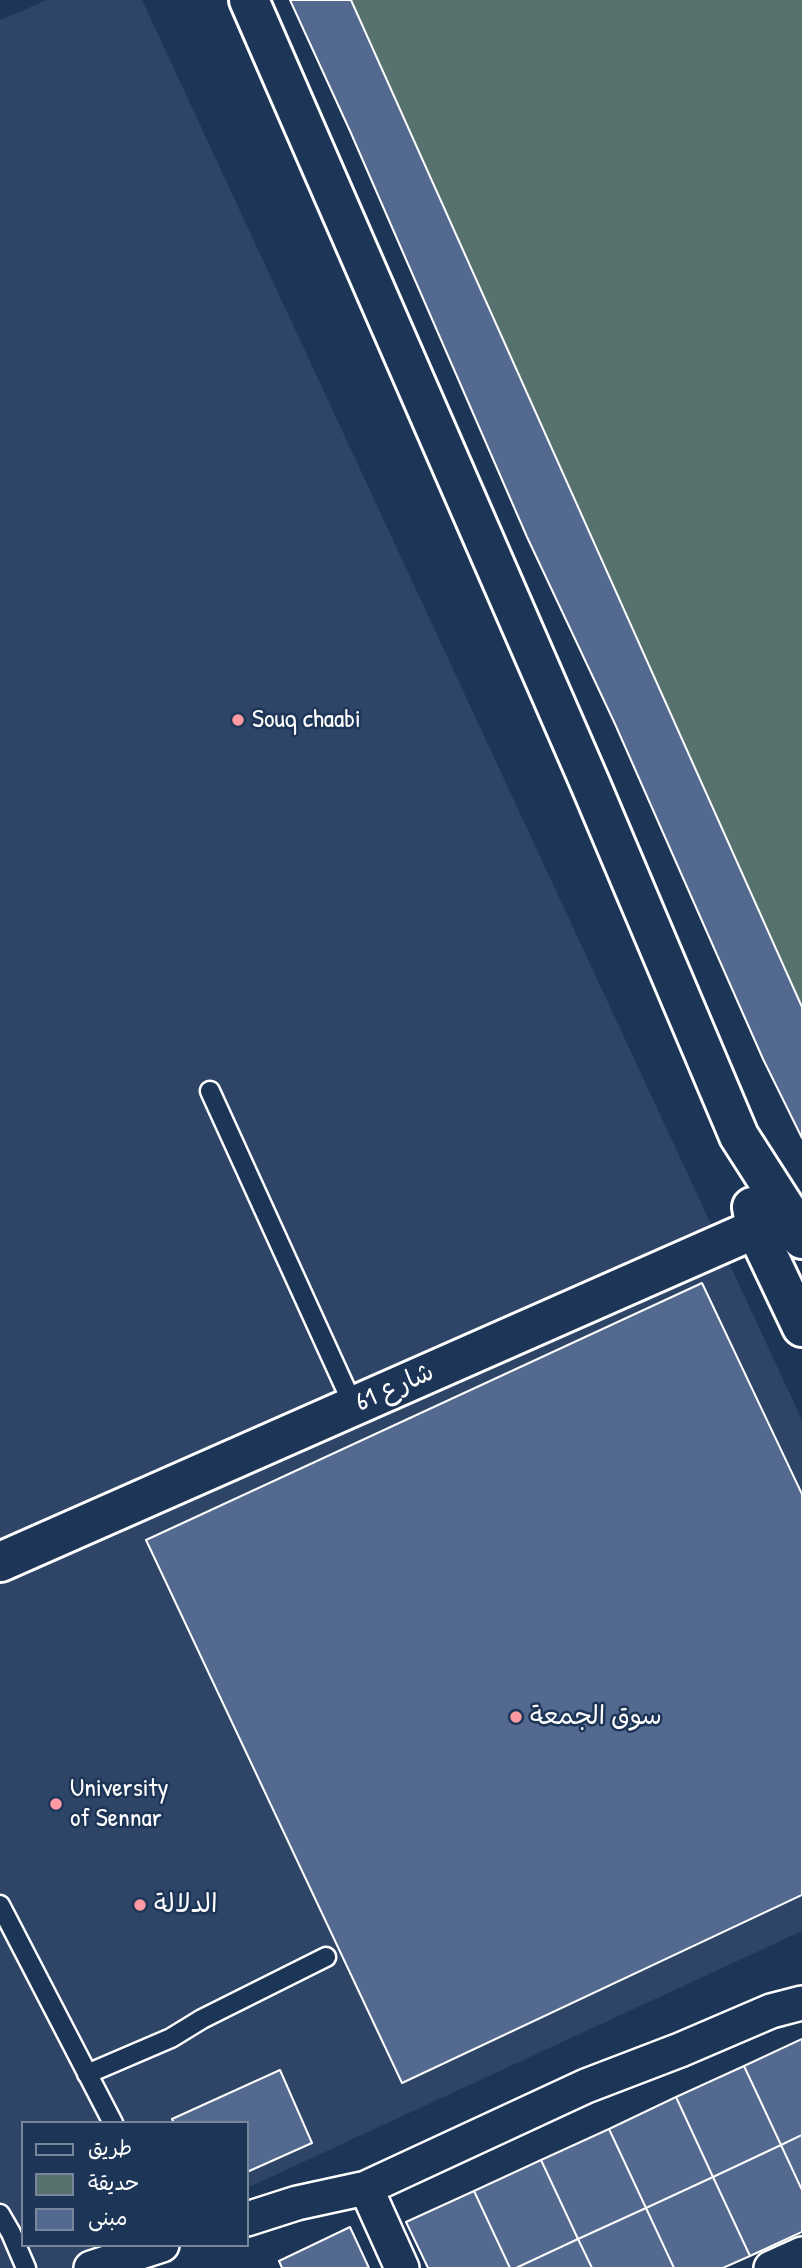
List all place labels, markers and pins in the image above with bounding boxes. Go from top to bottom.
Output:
place label: Souq chaabi [252,704,361,736]
marker: Souq chaabi [230,712,246,728]
place label: سوق الجمعة [530,1701,662,1733]
marker: سوق الجمعة [508,1709,524,1725]
place label: University of Sennar [70,1773,168,1834]
marker: University of Sennar [48,1796,64,1812]
place label: الدلالة [154,1889,217,1921]
marker: الدلالة [132,1897,148,1913]

